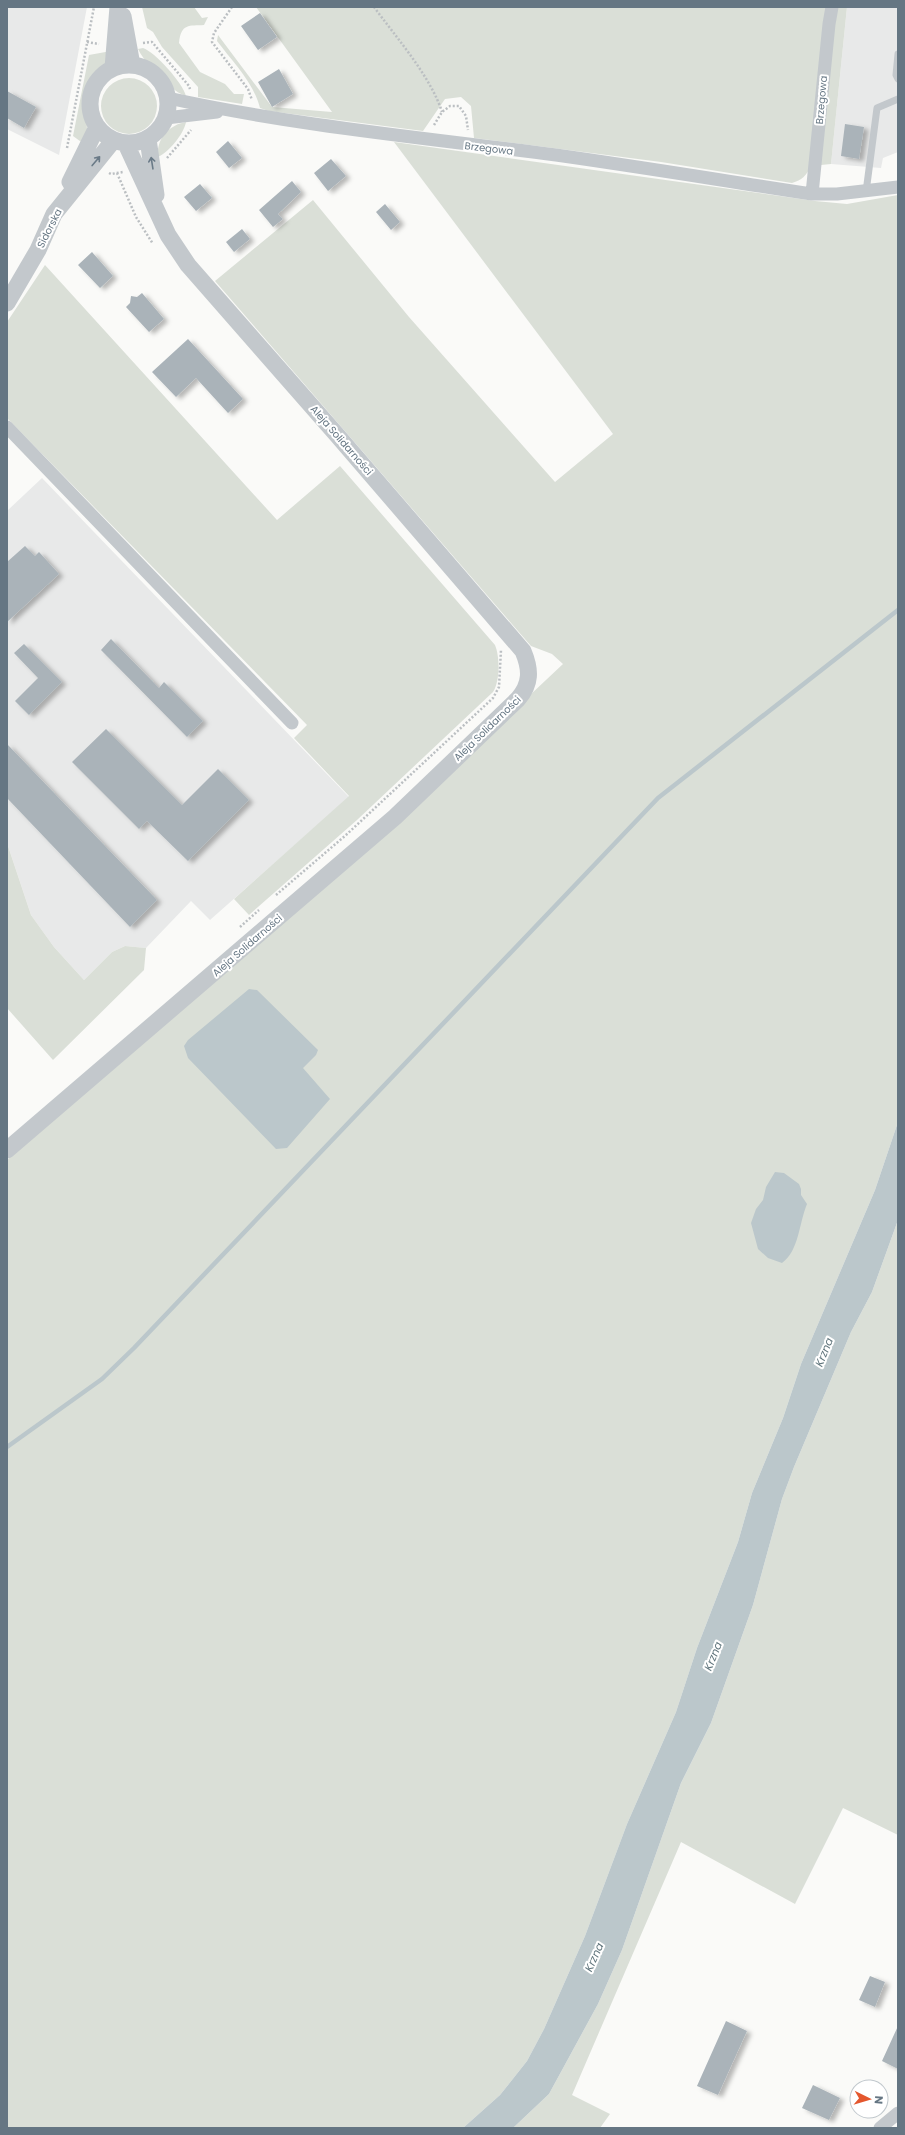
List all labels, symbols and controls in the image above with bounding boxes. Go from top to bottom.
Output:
street label: Brzegowa [812,75,831,125]
street label: Brzegowa [464,138,514,159]
one-way arrow [91,156,100,167]
one-way arrow [148,157,156,170]
street label: Sidorska [33,206,66,251]
street label: Aleja Solidarności [307,402,376,479]
street label: Aleja Solidarności [450,692,524,764]
street label: Aleja Solidarności [209,911,286,980]
water label: Krzna [811,1334,837,1369]
water label: Krzna [700,1638,726,1673]
water label: Krzna [581,1939,608,1974]
north arrow [849,2079,889,2119]
text: N [871,2095,887,2105]

